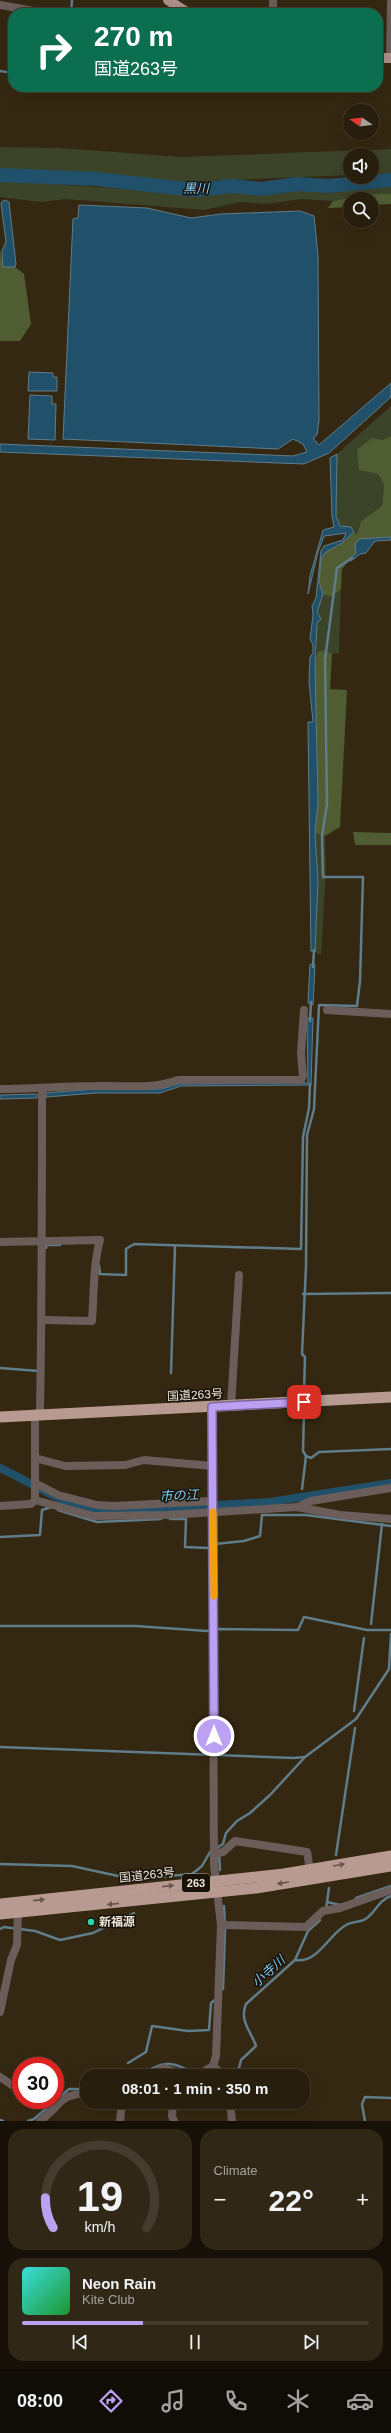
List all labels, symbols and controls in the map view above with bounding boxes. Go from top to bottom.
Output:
text: 270 m [94,21,173,52]
icon: right [28,24,80,76]
text: 国道263号 [94,59,178,79]
north arrow [343,104,379,140]
map controls [343,104,379,228]
button: sound [343,148,379,184]
water label: 黒川 [183,181,211,196]
button: search [343,192,379,228]
pin [287,1385,321,1419]
street label: 国道263号 [167,1387,223,1403]
icon: arrive [293,1391,315,1413]
water label: 市の江 [159,1487,201,1504]
position arrow [193,1715,235,1757]
one-way arrow [333,1861,345,1867]
street label: 国道263号 [118,1865,176,1885]
road number: 263 [182,1874,210,1892]
one-way arrow [277,1880,289,1886]
one-way arrow [162,1883,174,1889]
one-way arrow [33,1897,45,1903]
one-way arrow [107,1900,119,1907]
place label: 新福源 [99,1915,135,1929]
marker: 新福源 [86,1917,96,1927]
water label: 小寺川 [249,1951,289,1990]
speed limit sign: 30 [12,2057,64,2109]
text: 08:01 · 1 min · 350 m [122,2080,268,2097]
text: Climate [214,2163,258,2178]
text: 19 [77,2172,123,2219]
text: 22° [269,2184,314,2217]
text: − [214,2187,226,2212]
text: + [356,2187,369,2212]
text: km/h [84,2218,115,2234]
text: Neon Rain [82,2275,156,2292]
text: Kite Club [82,2292,135,2307]
icon: previous [69,2331,91,2353]
icon: pause [184,2331,206,2353]
icon: next [300,2331,322,2353]
icon: directions [97,2387,125,2415]
icon: music [159,2387,187,2415]
icon: phone [222,2387,250,2415]
icon: climate [284,2387,312,2415]
icon: car [346,2387,374,2415]
text: 08:00 [17,2391,63,2411]

